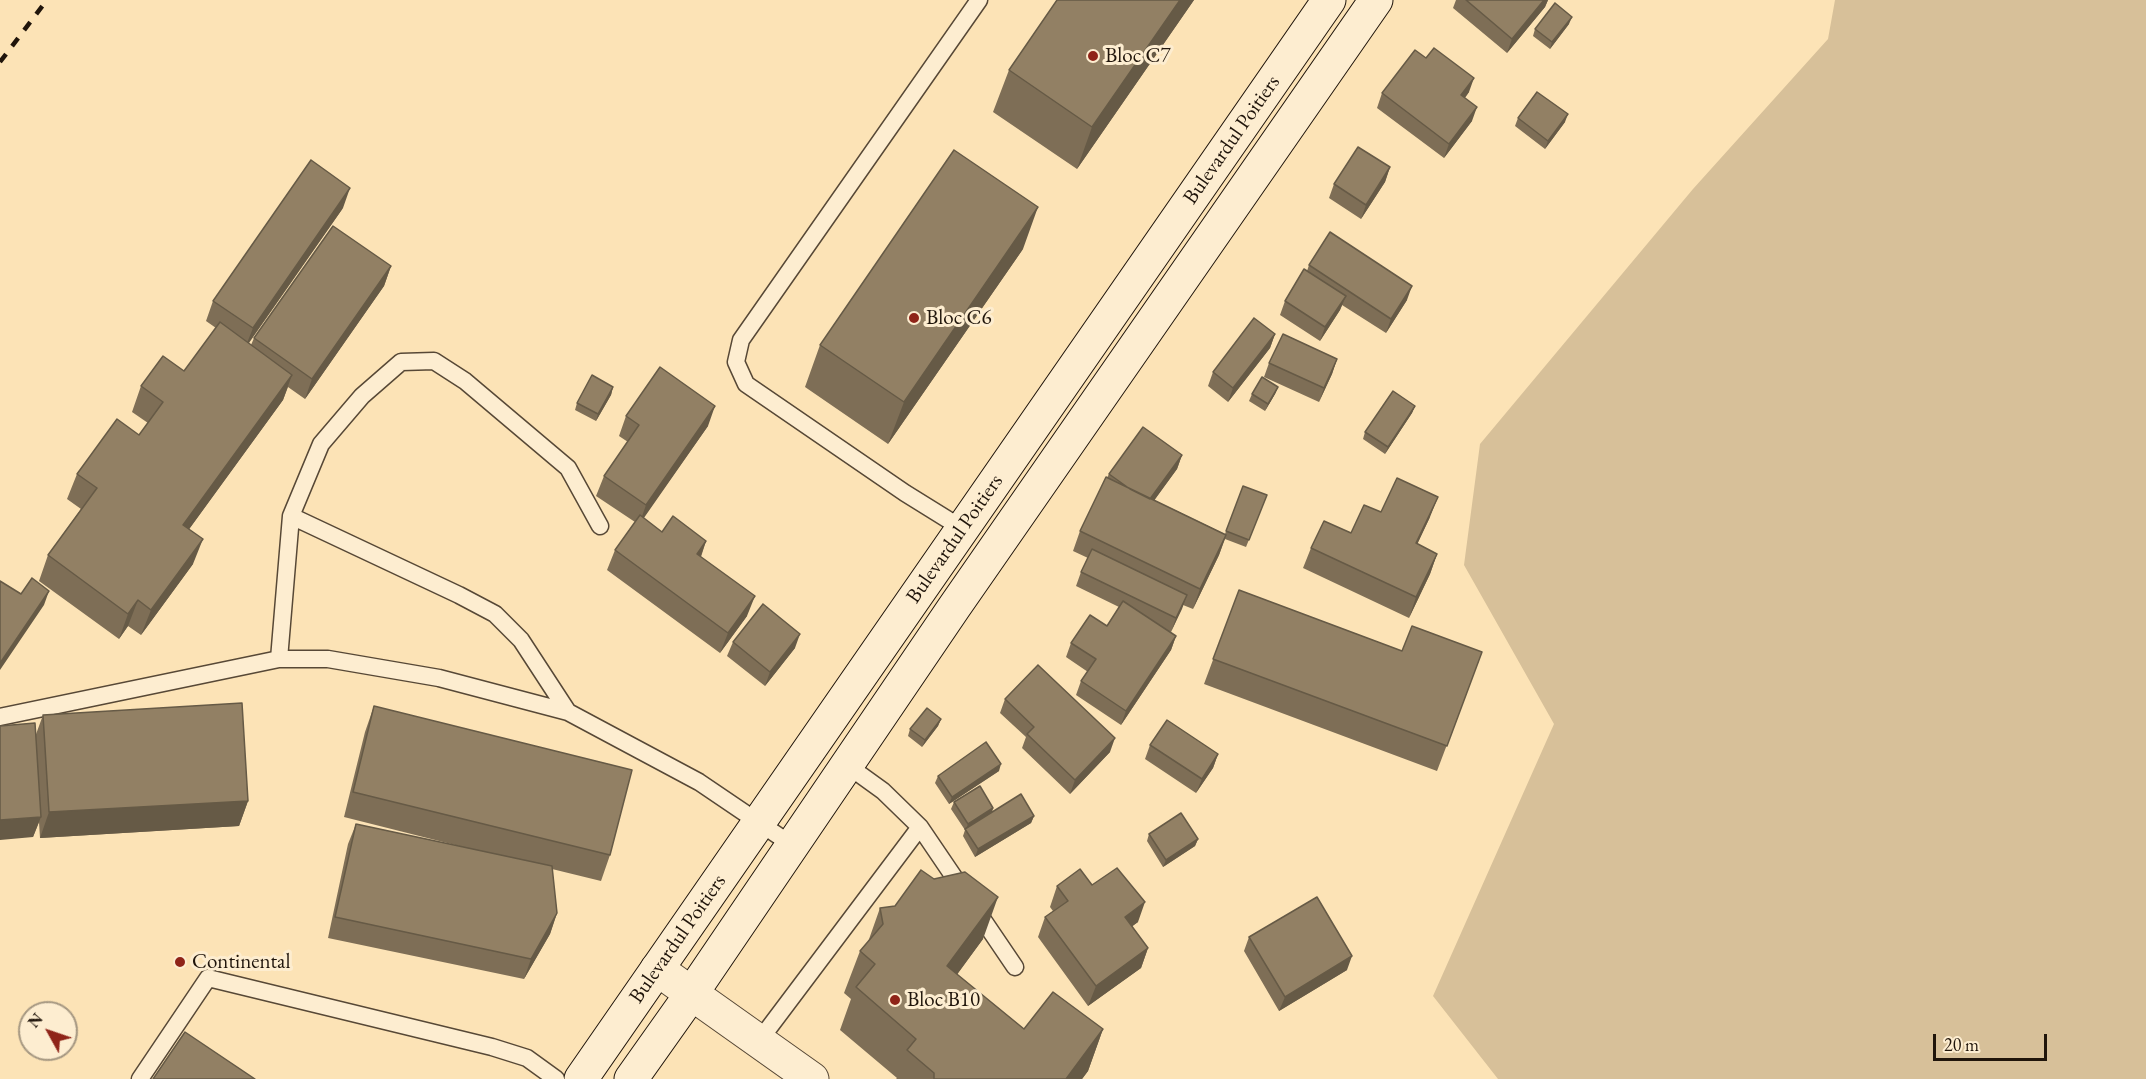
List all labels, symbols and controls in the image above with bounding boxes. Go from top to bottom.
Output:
place label: Bloc C7 [1105,43,1170,69]
marker: Bloc C7 [1086,49,1100,63]
street label: Bulevardul Poitiers [1178,71,1286,209]
place label: Bloc C6 [926,305,991,331]
marker: Bloc C6 [907,311,921,325]
street label: Bulevardul Poitiers [901,470,1009,608]
street label: Bulevardul Poitiers [624,870,732,1008]
place label: Continental [192,949,291,975]
marker: Continental [173,955,187,969]
place label: Bloc B10 [907,987,980,1013]
marker: Bloc B10 [888,993,902,1007]
north arrow [18,1001,78,1061]
text: N [23,1009,48,1032]
scale bar [1936,1022,2050,1060]
text: 20 m [1944,1033,1979,1056]

